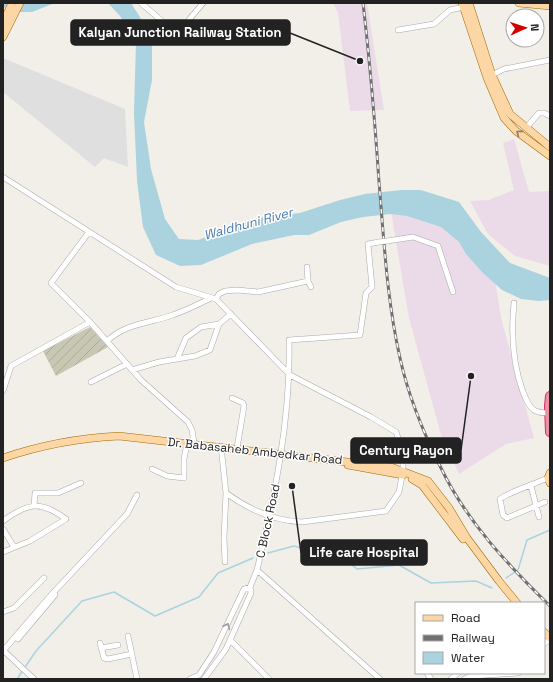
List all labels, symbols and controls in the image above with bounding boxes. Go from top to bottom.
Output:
north arrow [505,8,545,48]
callout: Kalyan Junction Railway Station [71,20,290,45]
text: N [528,23,542,32]
text: Kalyan Junction Railway Station [78,24,282,41]
one-way arrow [516,130,523,137]
water label: Waldhuni River [202,203,296,244]
street label: Dr. Babasaheb Ambedkar Road [167,434,343,468]
callout: Century Rayon [351,438,461,463]
text: Century Rayon [359,442,453,459]
street label: C Block Road [252,483,284,559]
callout: Life care Hospital [301,540,427,565]
text: Life care Hospital [309,544,419,561]
legend [415,602,545,674]
text: Road [451,610,480,626]
one-way arrow [222,622,230,630]
text: Railway [451,630,495,646]
text: Water [451,650,485,666]

